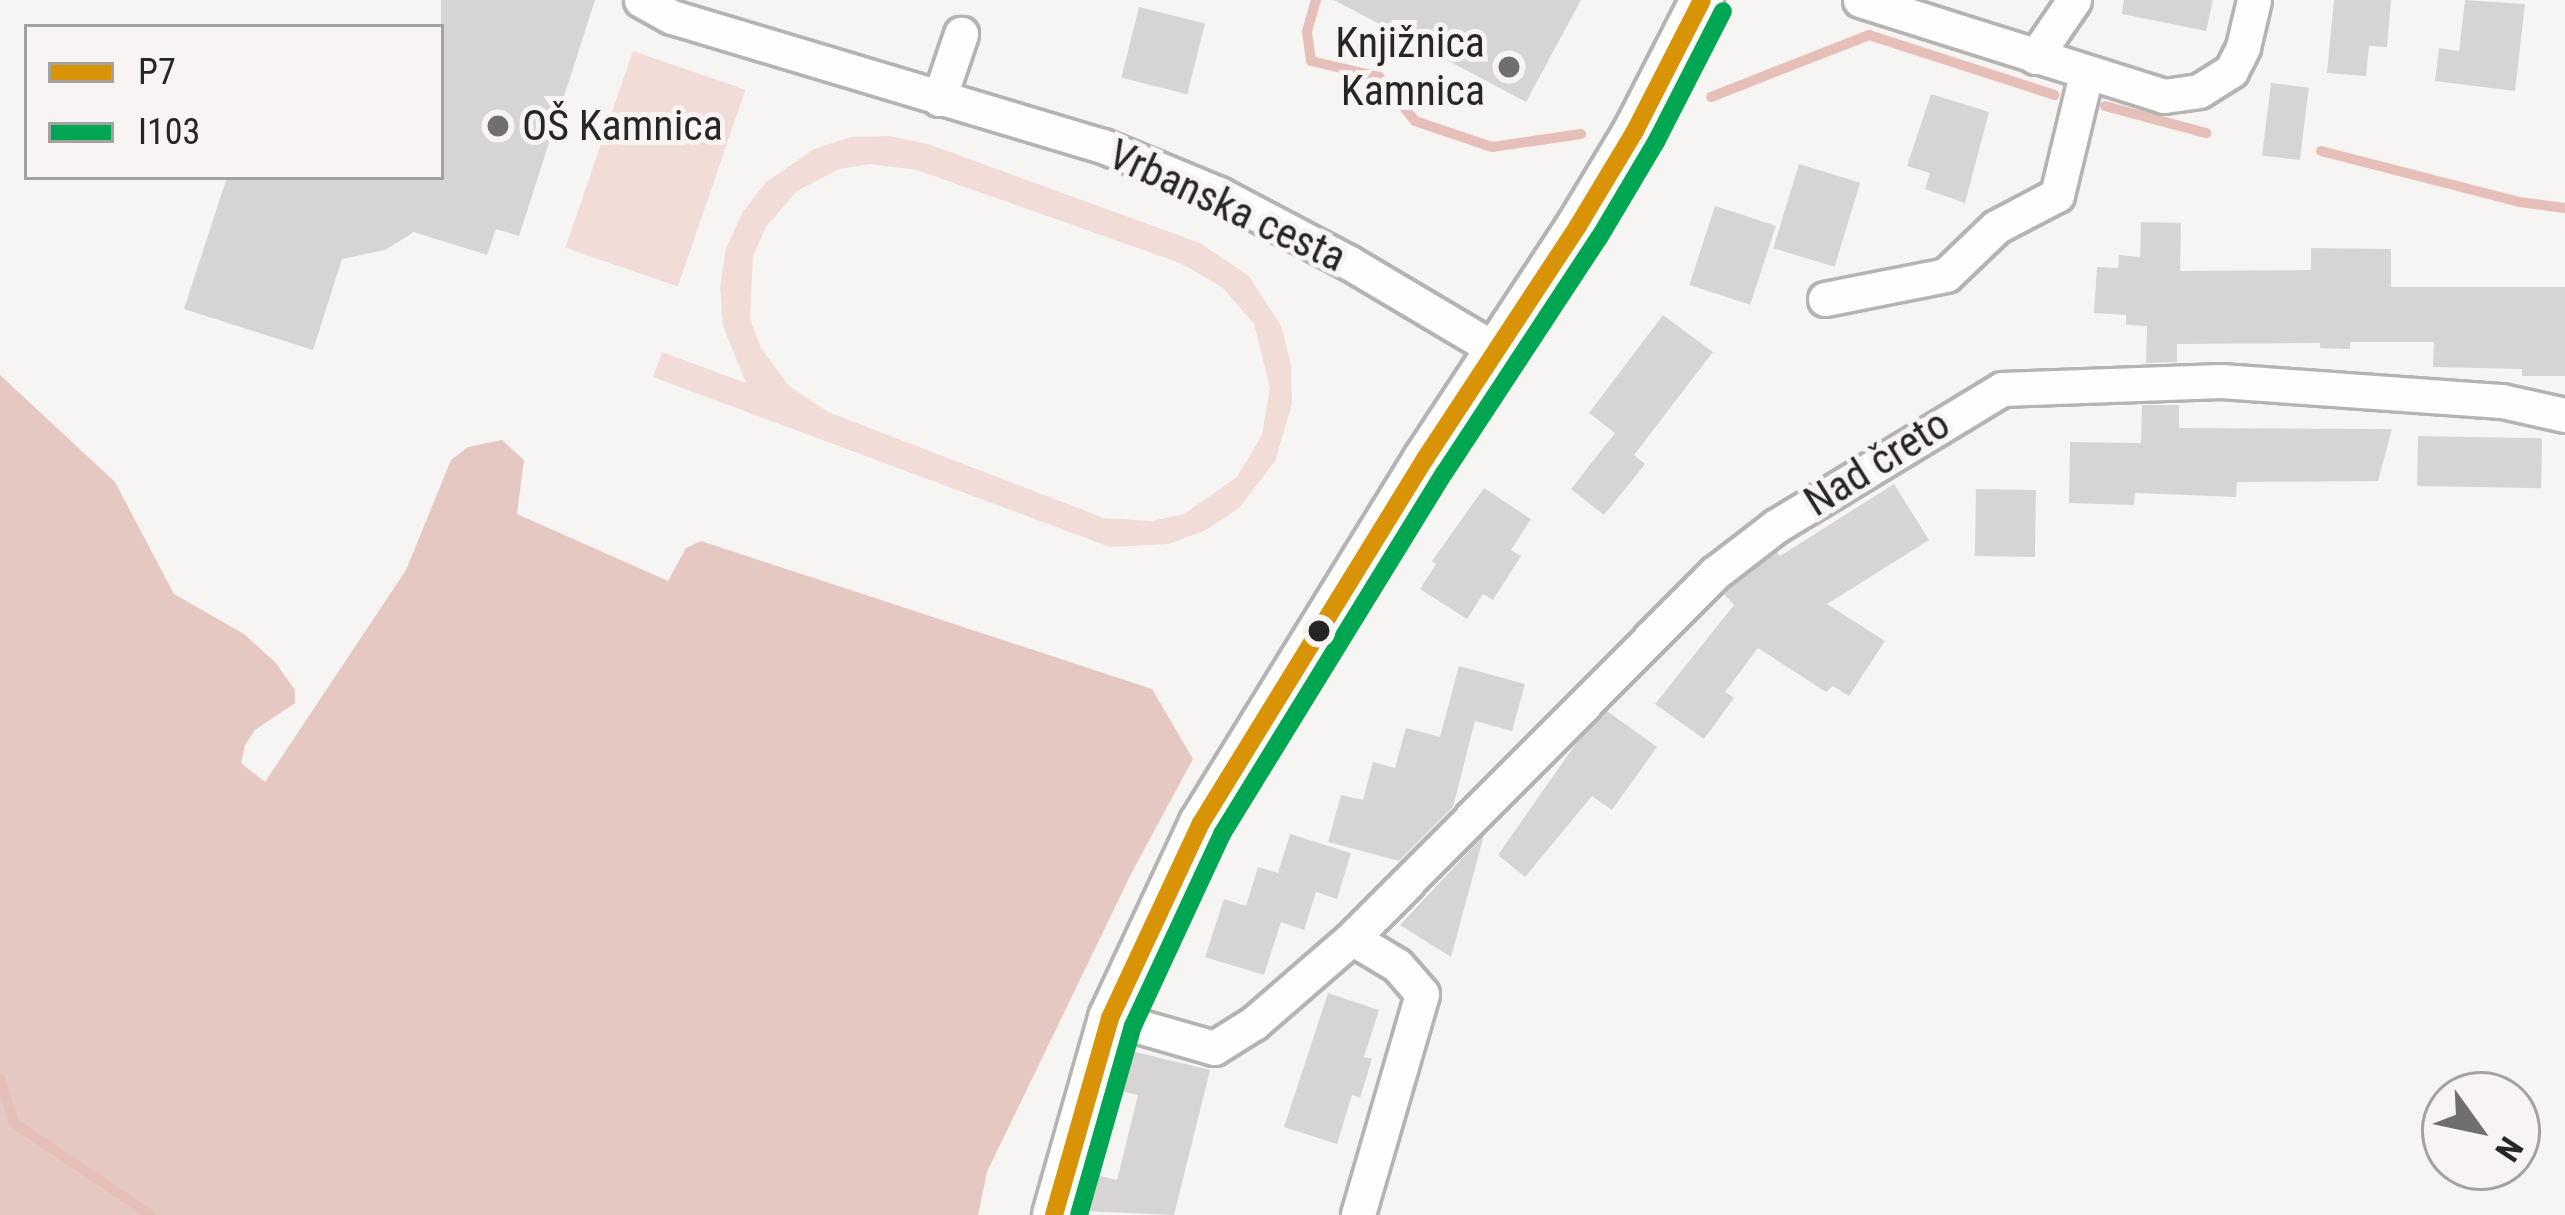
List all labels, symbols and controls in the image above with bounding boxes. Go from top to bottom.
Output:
place label: Knjižnica Kamnica [1335,18,1485,116]
legend [24,24,444,180]
text: P7 [138,51,176,93]
marker: Knjižnica Kamnica [1496,54,1522,80]
place label: OŠ Kamnica [522,101,723,151]
text: I103 [138,111,200,153]
marker: OŠ Kamnica [485,113,511,139]
street label: Vrbanska cesta [1101,129,1353,283]
street label: Nad čreto [1795,399,1959,527]
unlabelled marker [1308,620,1330,642]
north arrow [2421,1071,2541,1191]
text: N [2487,1130,2531,1168]

